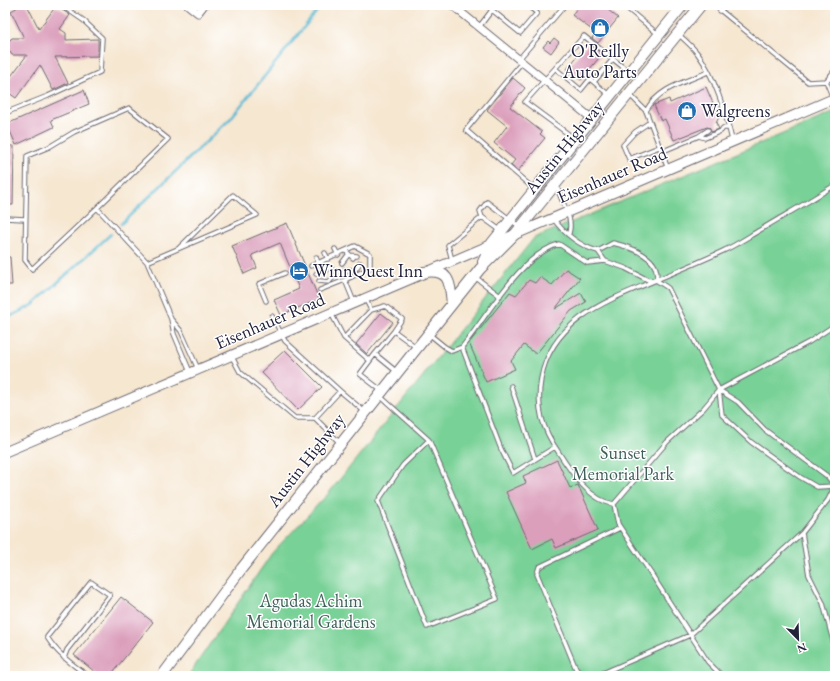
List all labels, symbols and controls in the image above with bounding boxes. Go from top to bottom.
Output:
shop icon: O'Reilly Auto Parts [589,17,611,39]
place label: O'Reilly Auto Parts [562,39,637,83]
street label: Austin Highway [518,95,608,199]
place label: Walgreens [701,99,770,122]
shop icon: Walgreens [676,100,698,122]
street label: Eisenhauer Road [553,141,671,208]
place label: WinnQuest Inn [313,259,423,282]
hotel icon: WinnQuest Inn [288,260,310,282]
street label: Eisenhauer Road [211,287,329,354]
street label: Austin Highway [261,408,350,512]
park label: Sunset Memorial Park [572,441,675,485]
park label: Agudas Achim Memorial Gardens [246,589,376,633]
north arrow [778,619,818,659]
text: N [795,640,809,656]

